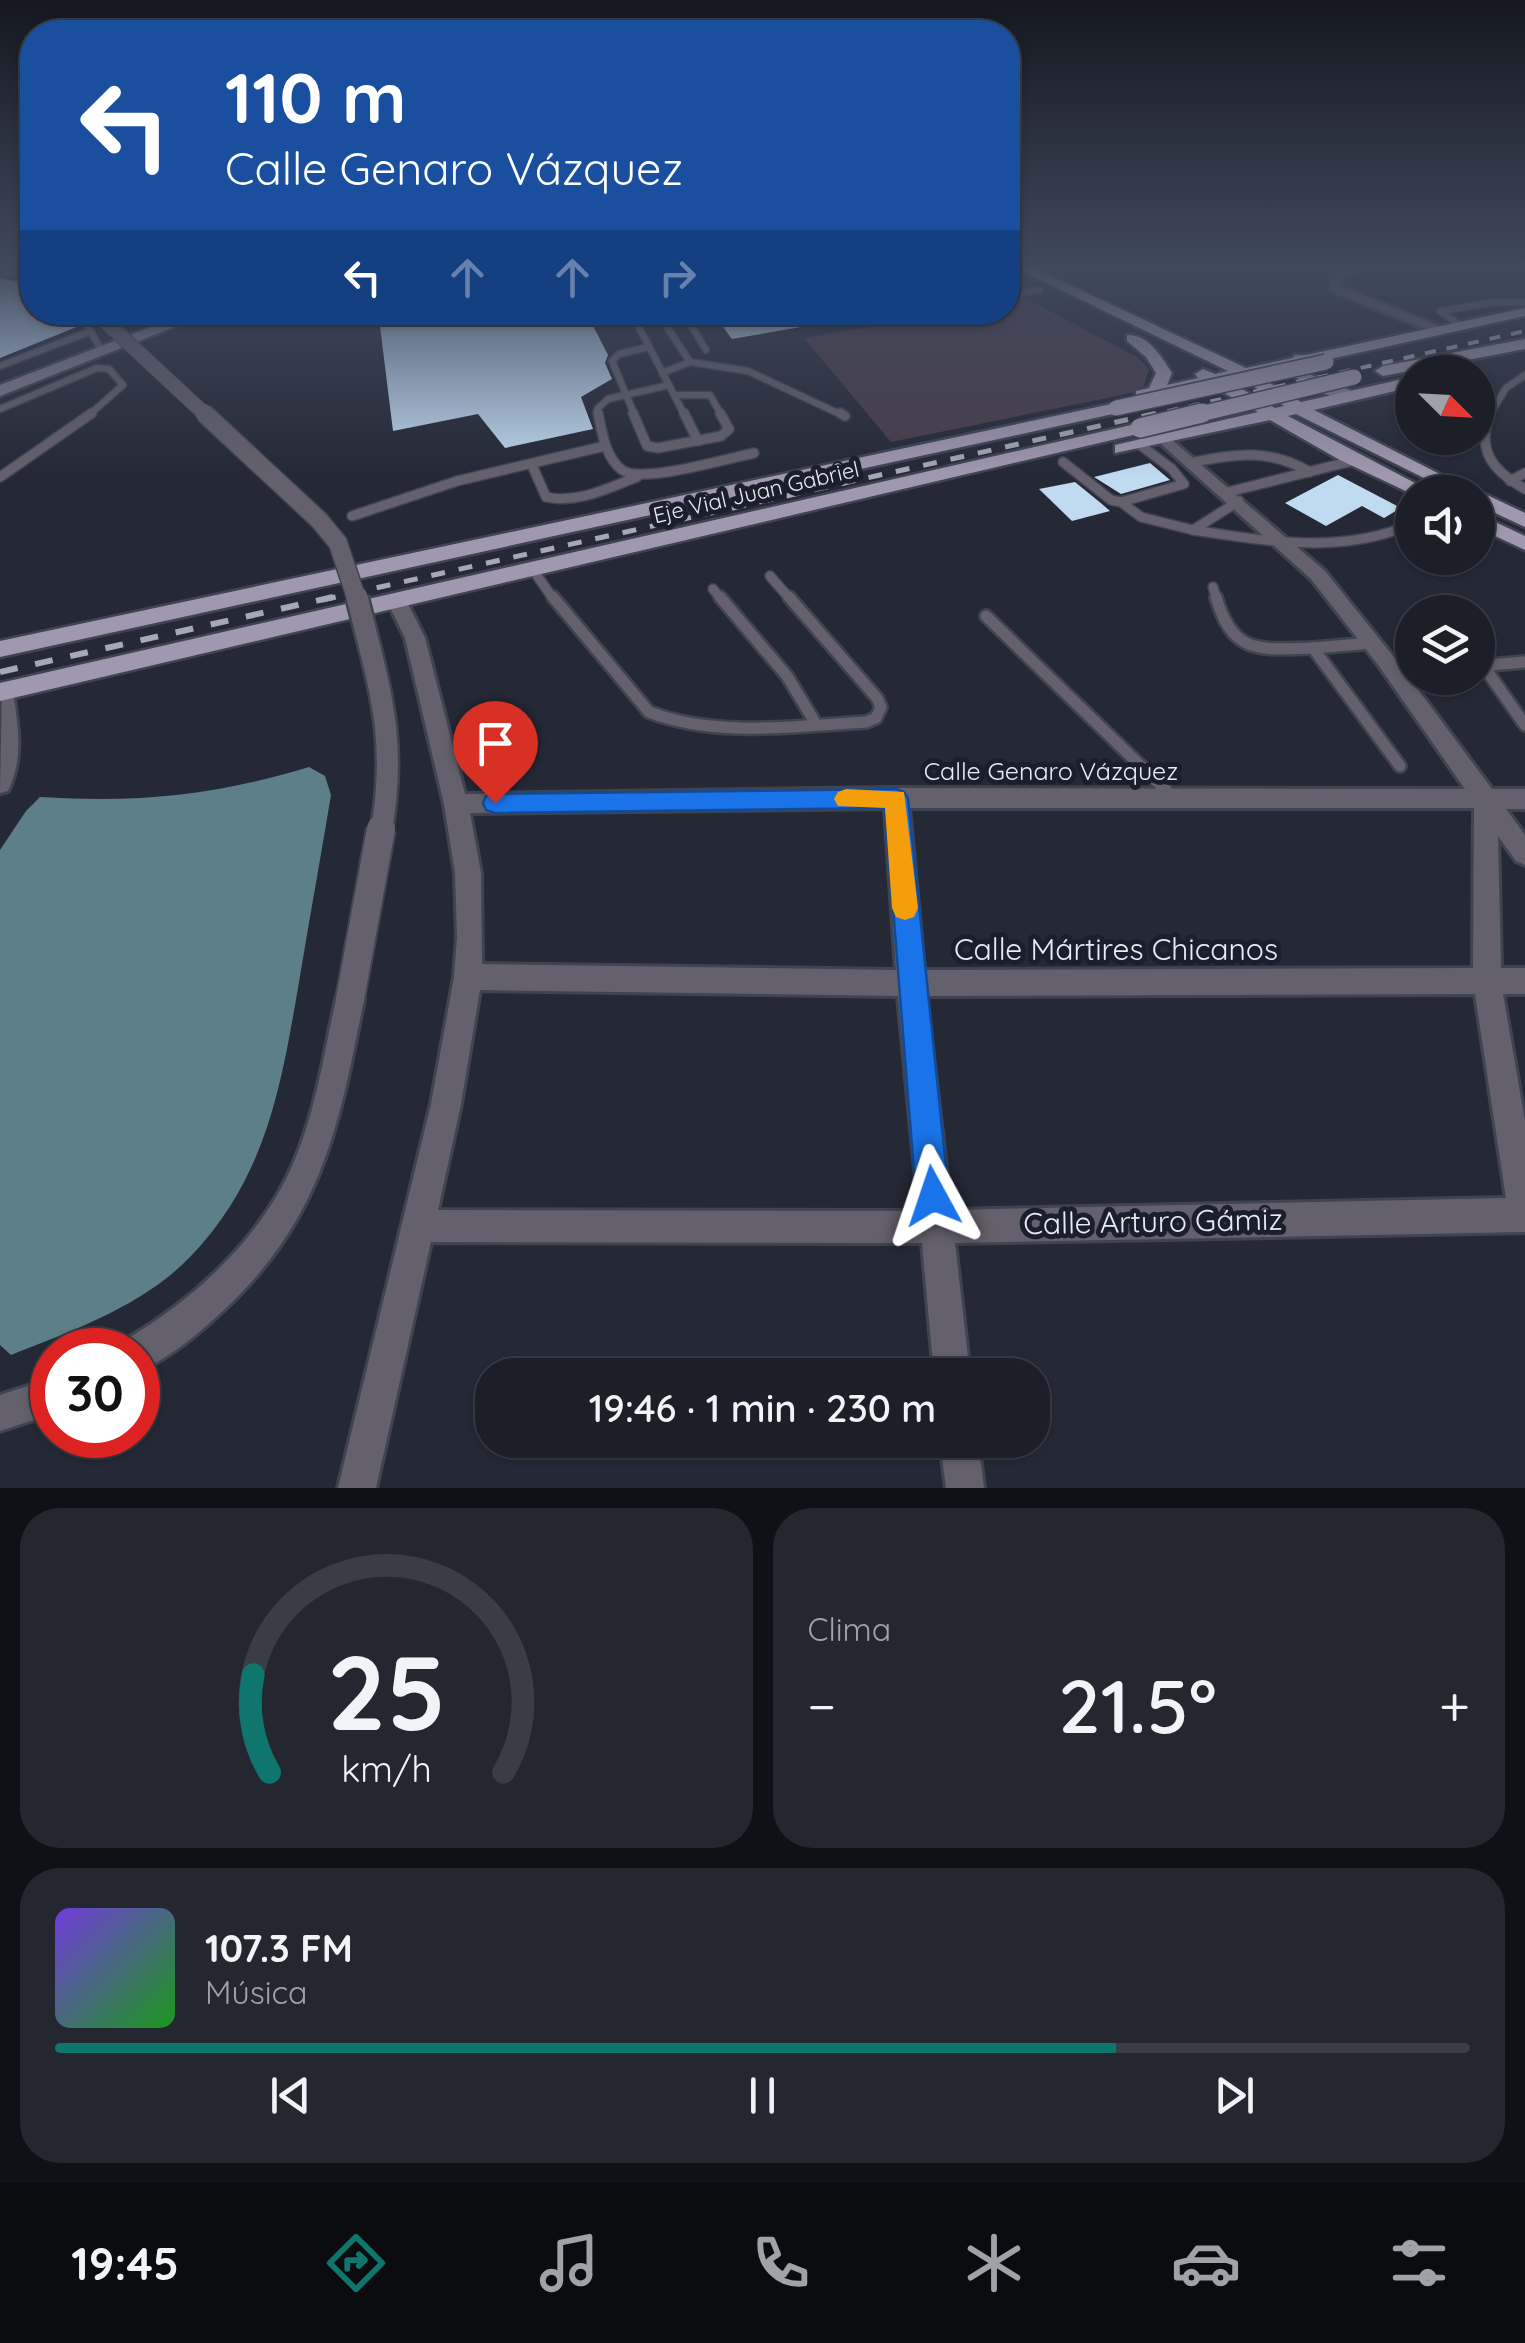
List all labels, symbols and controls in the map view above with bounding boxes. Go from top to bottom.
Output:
text: 110 m [225,53,407,141]
icon: left [60,60,190,190]
text: Calle Genaro Vázquez [225,140,683,196]
icon: left [335,250,390,305]
icon: ahead [440,250,495,305]
icon: ahead [545,250,600,305]
icon: right [650,250,705,305]
north arrow [1395,355,1495,455]
map controls [1395,355,1495,695]
street label: Eje Vial Juan Gabriel [650,455,862,529]
button: sound [1395,475,1495,575]
button: layers [1395,595,1495,695]
pin [453,701,538,804]
icon: arrive [468,716,523,771]
street label: Calle Genaro Vázquez [924,755,1178,786]
street label: Calle Mártires Chicanos [954,930,1278,968]
position arrow [881,1144,985,1248]
street label: Calle Arturo Gámiz [1023,1200,1283,1242]
speed limit sign: 30 [30,1328,160,1458]
text: 19:46 · 1 min · 230 m [589,1384,936,1432]
text: Clima [808,1609,891,1649]
text: 25 [327,1626,446,1756]
text: 21.5° [1058,1658,1217,1752]
text: − [808,1671,836,1740]
text: + [1439,1671,1470,1740]
text: km/h [341,1746,432,1791]
text: 107.3 FM [205,1924,353,1972]
text: Música [205,1972,308,2012]
icon: previous [263,2068,318,2123]
icon: pause [735,2068,790,2123]
icon: next [1207,2068,1262,2123]
icon: directions [321,2228,391,2298]
icon: music [534,2228,604,2298]
icon: phone [746,2228,816,2298]
icon: climate [959,2228,1029,2298]
icon: car [1171,2228,1241,2298]
icon: filters [1384,2228,1454,2298]
text: 19:45 [71,2235,179,2291]

